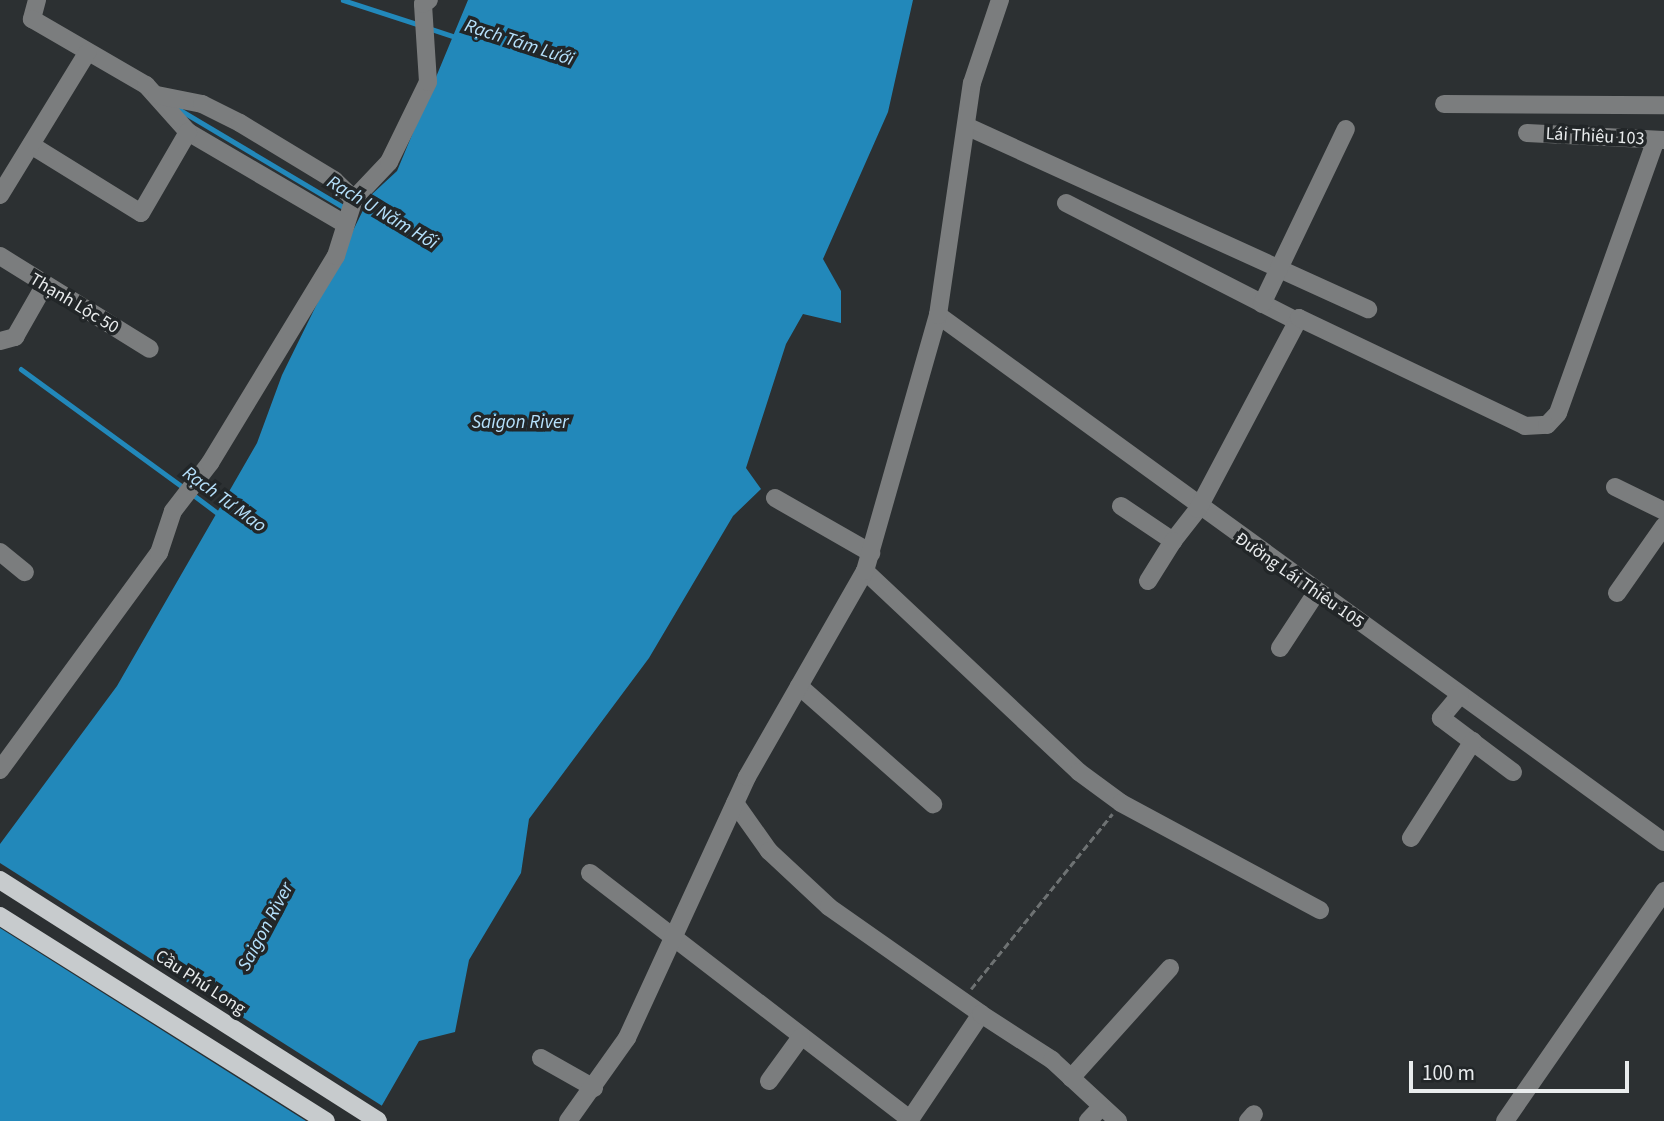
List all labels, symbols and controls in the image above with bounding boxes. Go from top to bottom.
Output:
water label: Rạch Tám Lưới [462,15,576,71]
street label: Lái Thiêu 103 [1545,124,1645,150]
water label: Rạch U Năm Hối [323,171,441,255]
street label: Thạnh Lộc 50 [26,269,122,339]
water label: Saigon River [471,412,569,434]
water label: Rạch Tư Mao [178,462,270,538]
street label: Đường Lái Thiêu 105 [1230,528,1368,634]
water label: Saigon River [233,879,299,975]
street label: Cầu Phú Long [151,946,249,1020]
scale bar [1412,1048,1632,1092]
text: 100 m [1422,1058,1475,1088]

